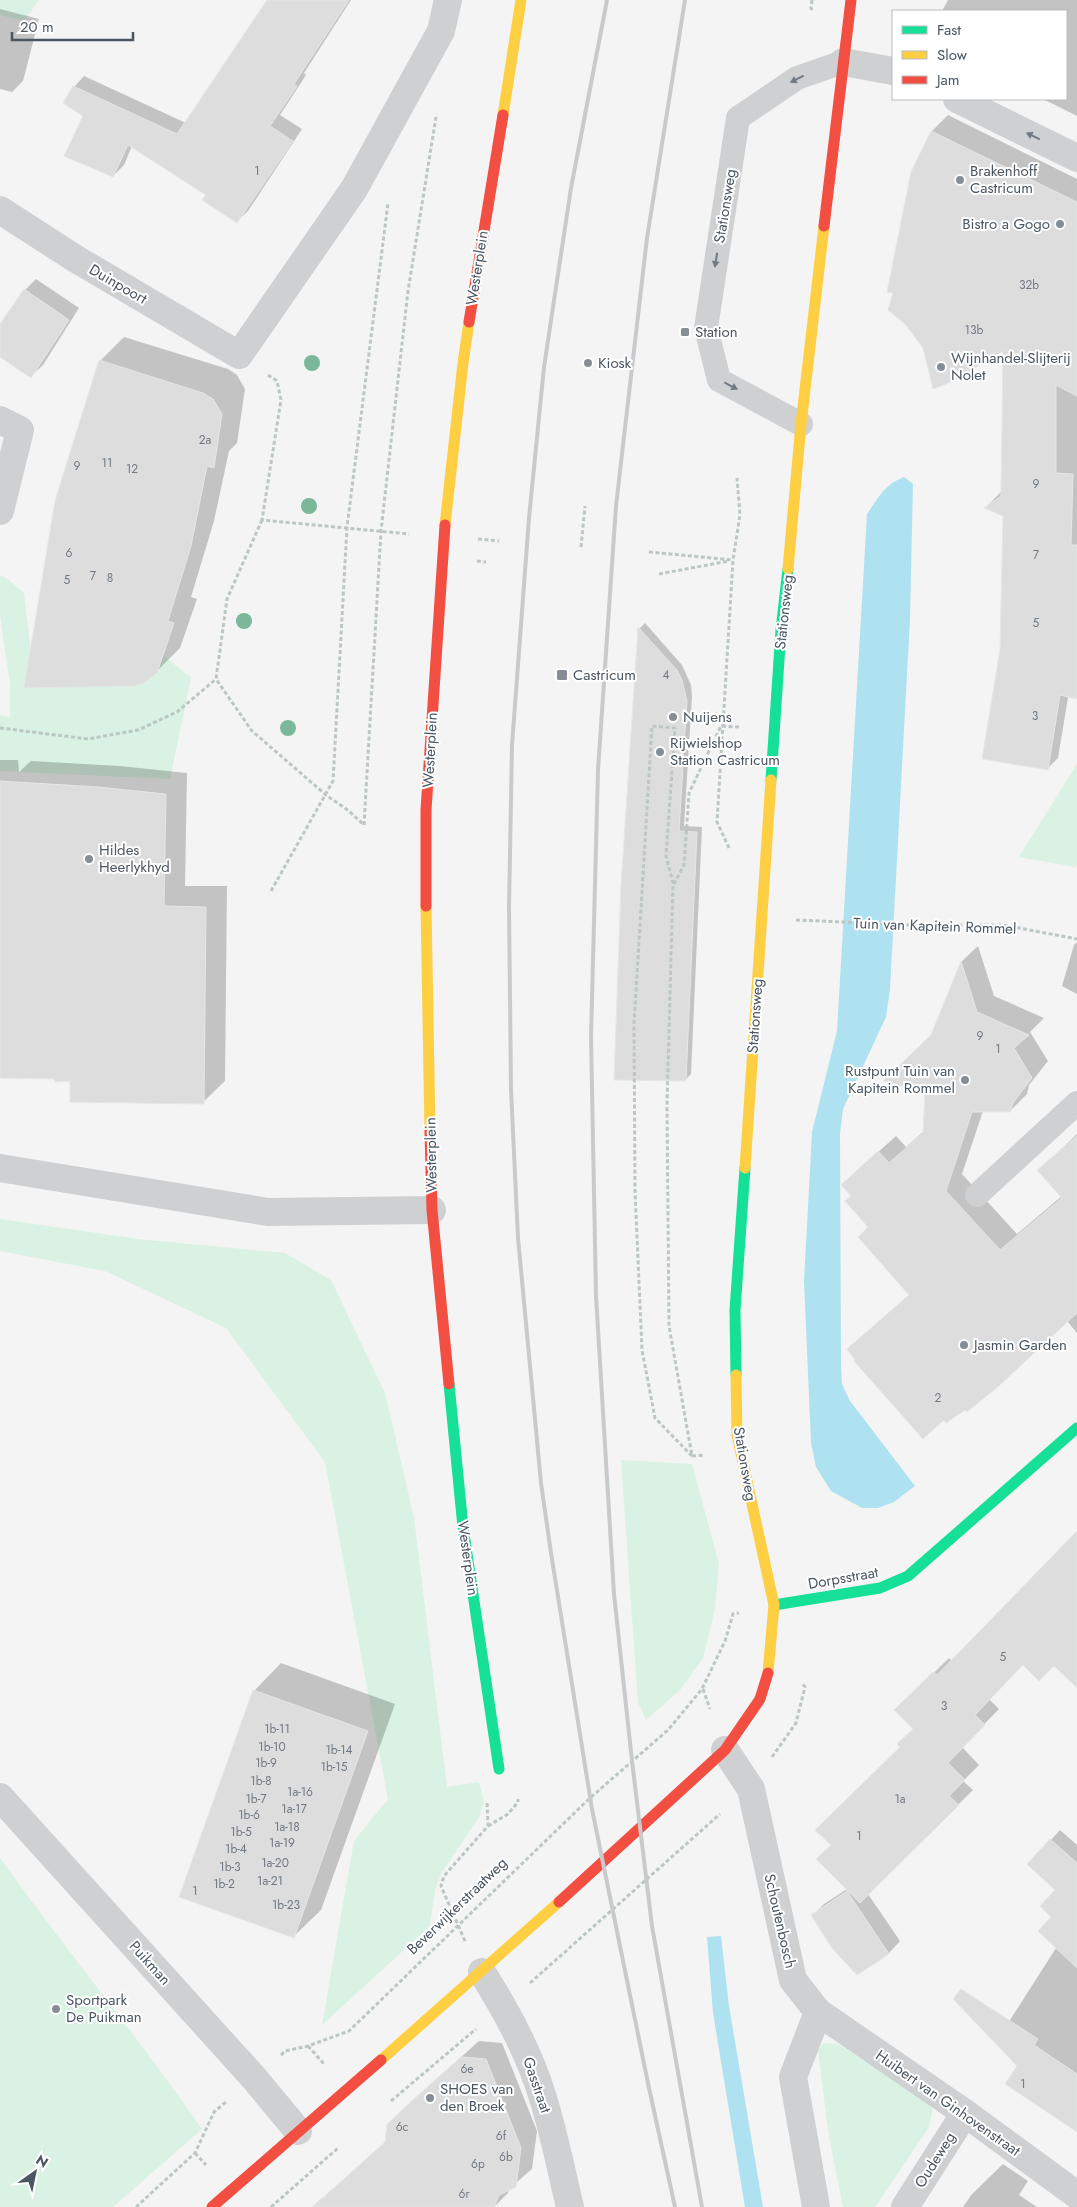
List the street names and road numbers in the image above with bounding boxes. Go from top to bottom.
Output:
street label: Stationsweg [708,167,742,245]
street label: Westerplein [460,229,494,307]
street label: Duinpoort [85,259,151,310]
street label: Stationsweg [769,574,799,650]
street label: Westerplein [417,712,443,788]
street label: Tuin van Kapitein Rommel [853,912,1017,940]
street label: Stationsweg [741,978,769,1054]
street label: Westerplein [419,1117,443,1193]
street label: Stationsweg [728,1425,762,1503]
street label: Westerplein [452,1519,484,1597]
street label: Dorpsstraat [806,1561,880,1595]
street label: Beverwijkerstraatweg [402,1852,512,1960]
street label: Schoutenbosch [758,1872,802,1970]
street label: Puikman [124,1936,176,1990]
street label: Huibert van Ginhovenstraat [871,2045,1025,2162]
street label: Gasstraat [517,2054,557,2116]
street label: Oudeweg [909,2128,961,2192]

